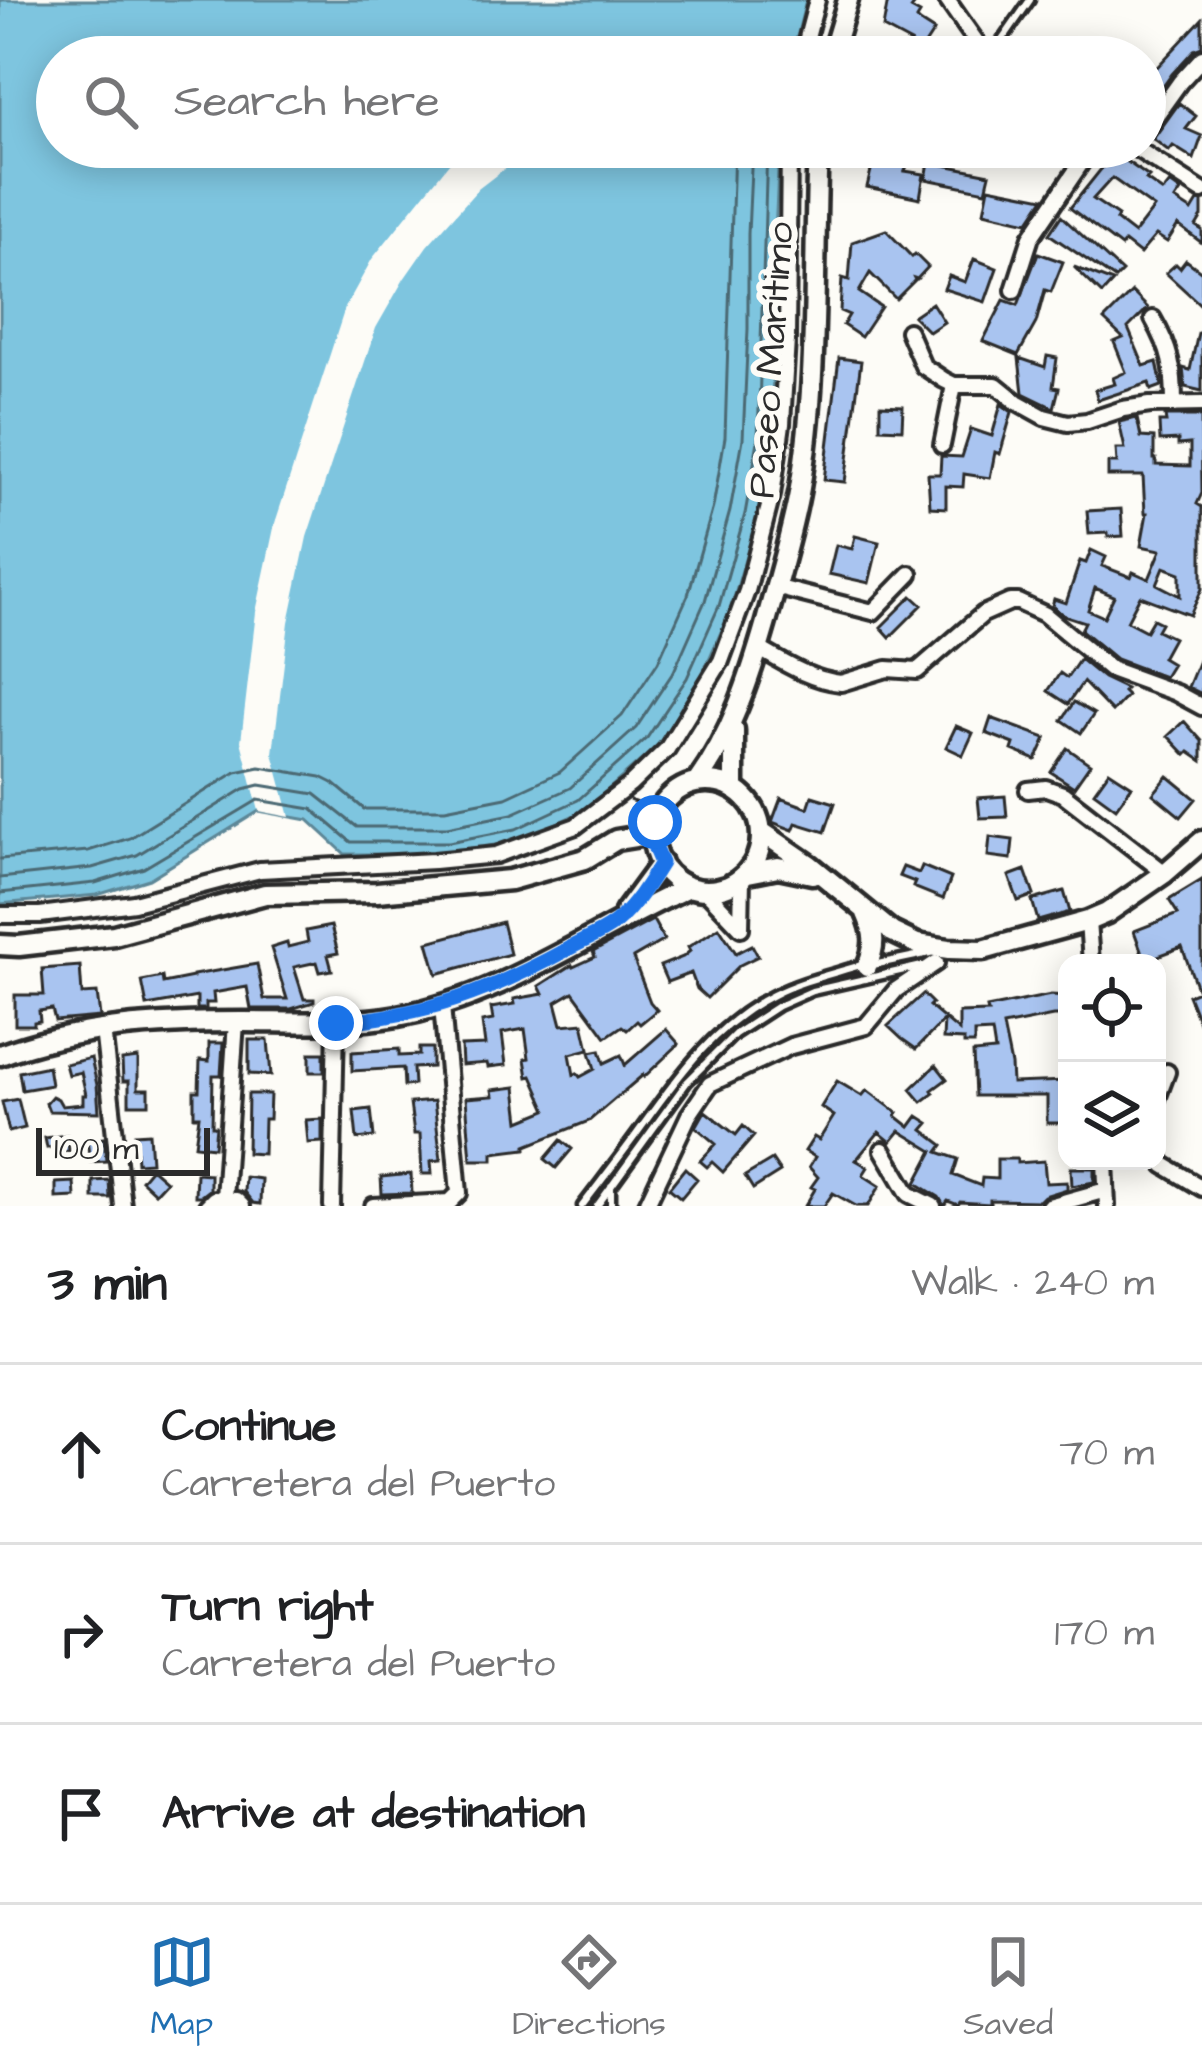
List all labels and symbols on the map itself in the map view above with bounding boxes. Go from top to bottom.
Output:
street label: Paseo Marítimo [735,220,809,500]
route start [628,795,682,849]
route end [309,996,363,1050]
scale bar [36,1122,210,1175]

